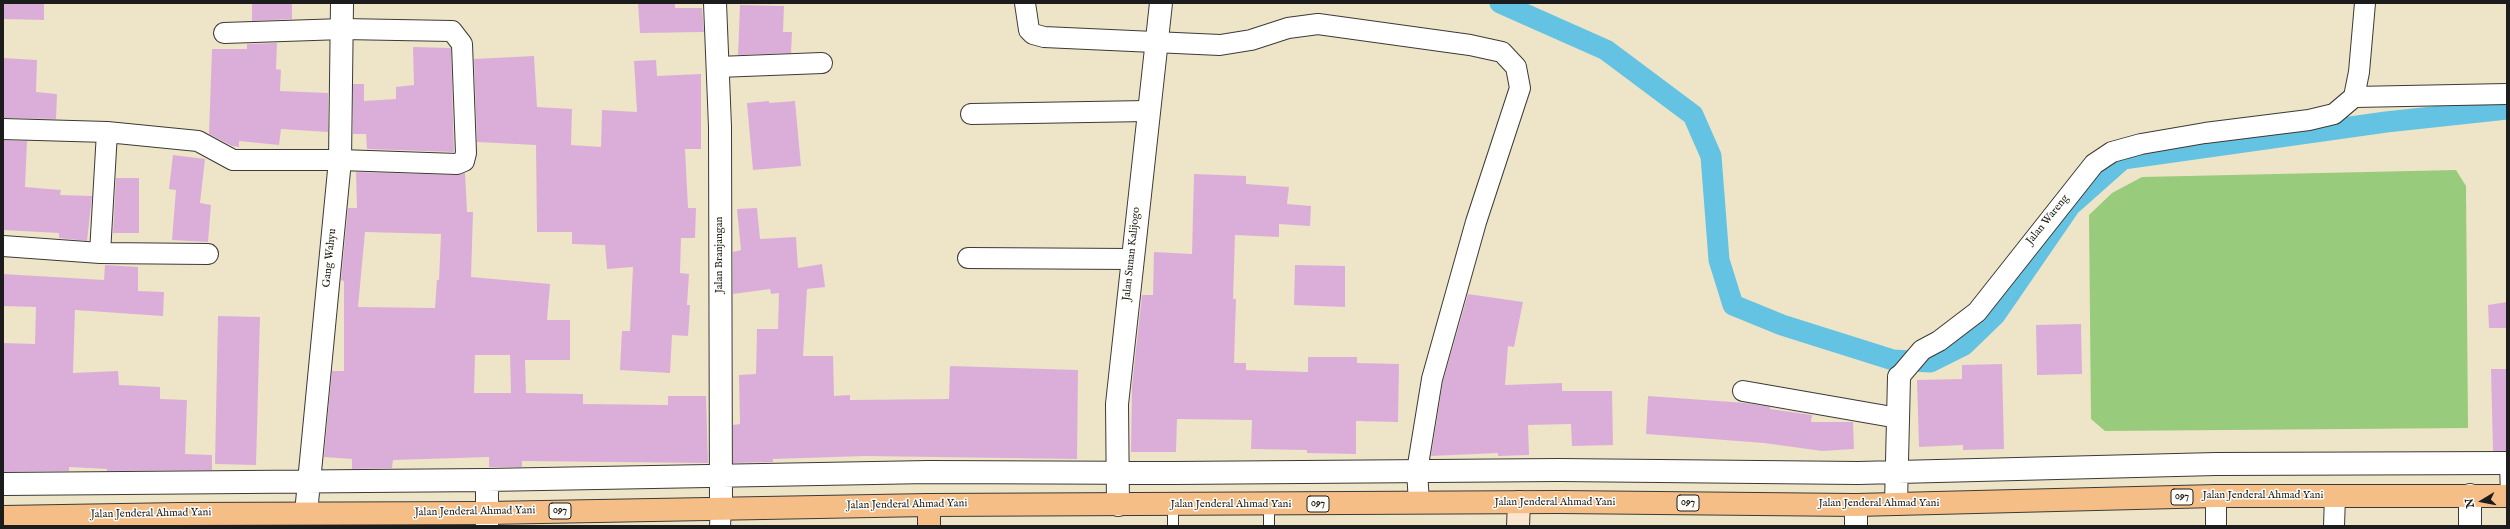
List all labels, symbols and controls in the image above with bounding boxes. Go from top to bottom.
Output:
street label: Jalan Wareng [2024,192,2072,248]
street label: Jalan Sunan Kalijogo [1121,206,1143,302]
street label: Jalan Branjangan [713,217,727,293]
street label: Gang Wahyu [320,228,340,288]
north arrow [2462,481,2502,521]
road number: 097 [2171,489,2193,505]
street label: Jalan Jenderal Ahmad Yani [2203,489,2323,503]
road number: 097 [1677,495,1699,511]
road number: 097 [1307,496,1329,512]
street label: Jalan Jenderal Ahmad Yani [1495,496,1615,510]
street label: Jalan Jenderal Ahmad Yani [847,497,967,513]
street label: Jalan Jenderal Ahmad Yani [1819,497,1939,511]
text: N [2462,497,2478,509]
street label: Jalan Jenderal Ahmad Yani [1171,498,1291,512]
road number: 097 [549,503,571,519]
street label: Jalan Jenderal Ahmad Yani [415,504,535,520]
street label: Jalan Jenderal Ahmad Yani [91,506,211,522]

